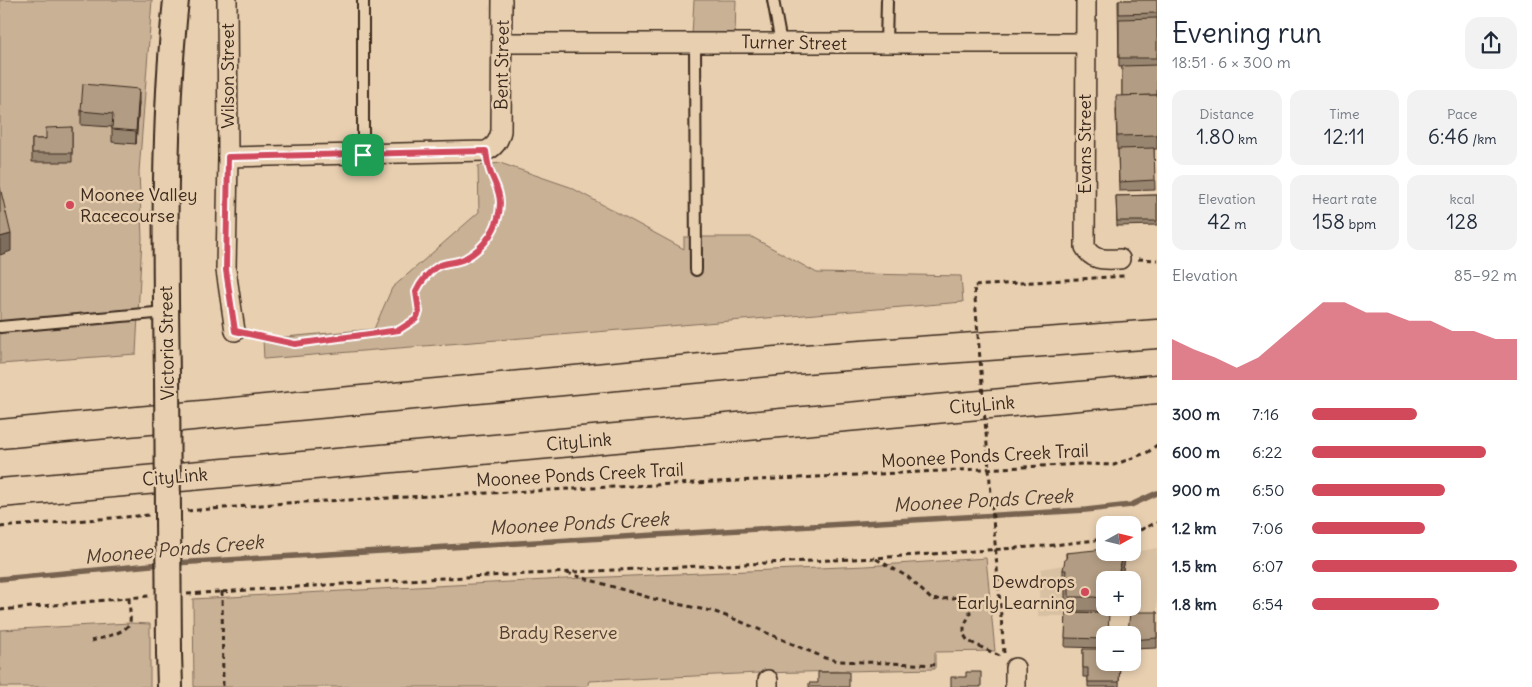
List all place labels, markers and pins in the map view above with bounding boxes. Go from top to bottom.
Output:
pin [342,134,384,176]
place label: Moonee Valley Racecourse [80,183,198,227]
marker: Moonee Valley Racecourse [64,199,76,211]
place label: Dewdrops Early Learning [957,570,1075,614]
marker: Dewdrops Early Learning [1079,586,1091,598]

